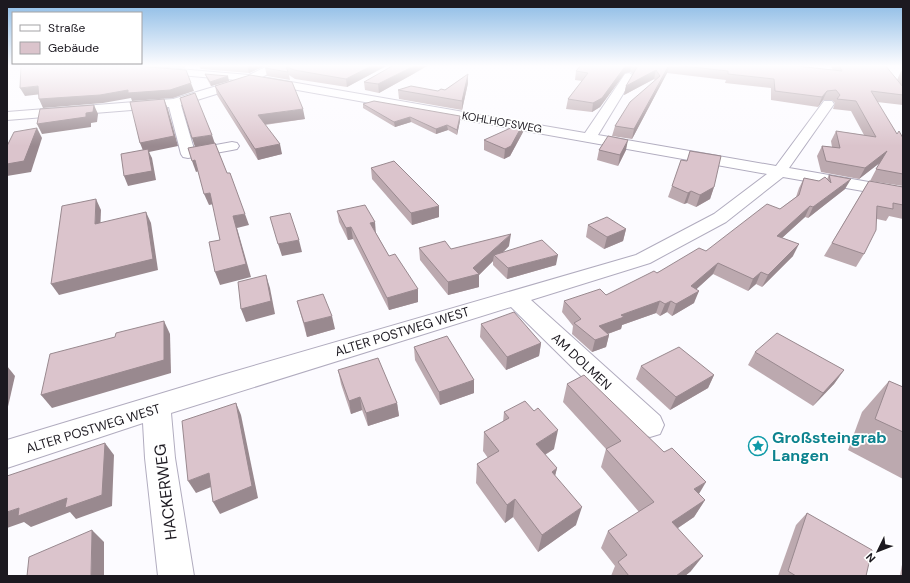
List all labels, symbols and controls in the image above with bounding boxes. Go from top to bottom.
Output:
legend [12,12,142,64]
text: Straße [48,20,85,36]
text: Gebäude [48,40,99,56]
street label: KOHLHOFSWEG [461,108,543,136]
street label: ALTER POSTWEG WEST [333,303,472,360]
street label: AM DOLMEN [548,329,615,394]
street label: ALTER POSTWEG WEST [24,400,163,457]
place label: Großsteingrab Langen [772,427,887,466]
place icon: Großsteingrab Langen [747,435,769,457]
street label: HACKERWEG [149,443,182,541]
north arrow [858,531,898,571]
text: N [863,550,879,566]

